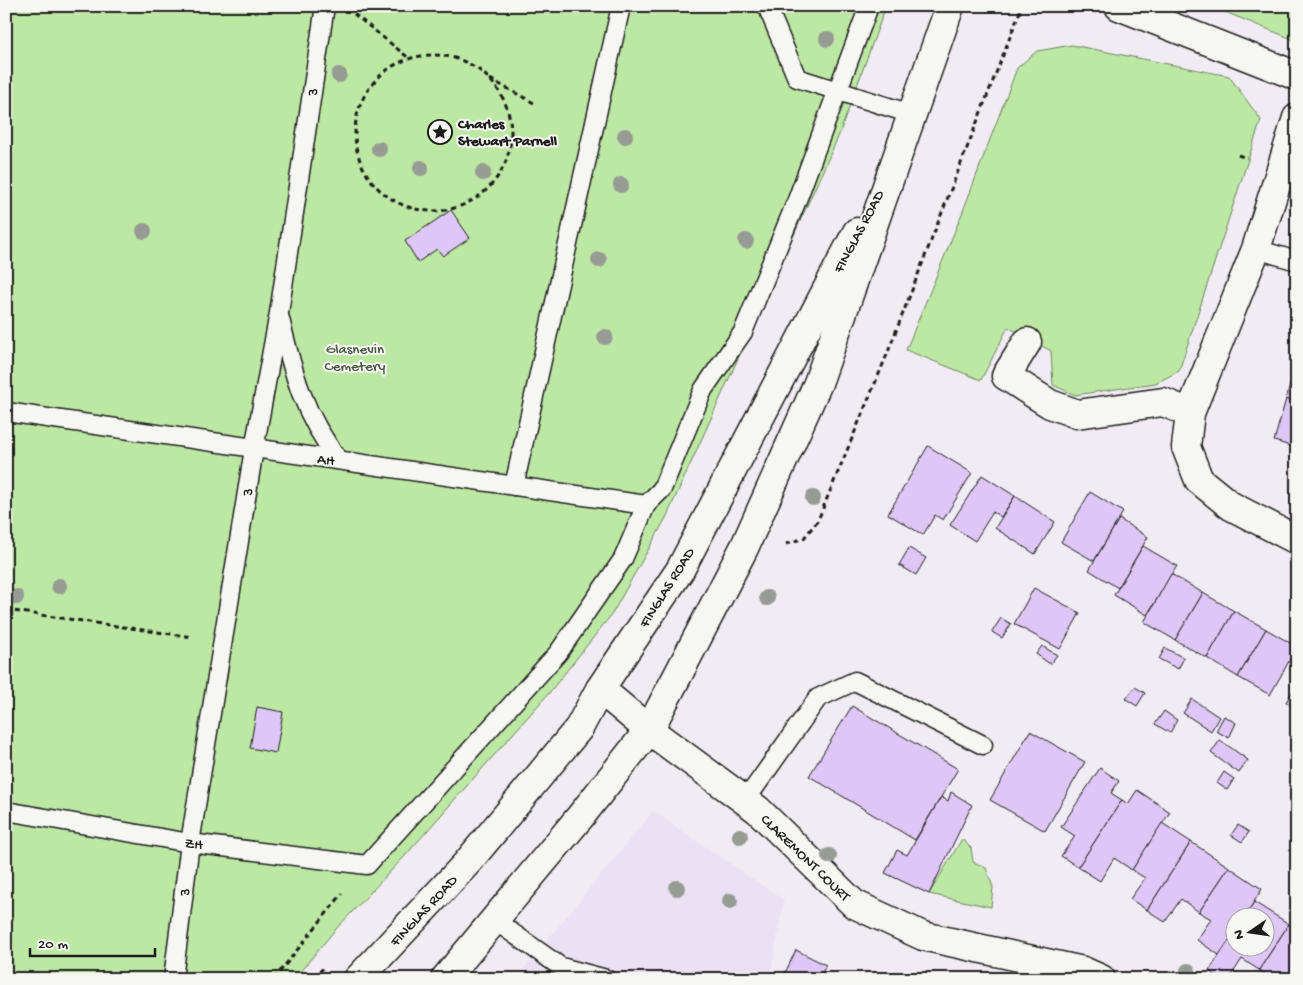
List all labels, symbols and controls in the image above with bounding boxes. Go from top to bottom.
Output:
street label: 3 [304,87,324,99]
place label: Charles Stewart Parnell [457,116,558,151]
place icon: Charles Stewart Parnell [427,119,453,145]
street label: FINGLAS ROAD [830,187,889,277]
park label: Glasnevin Cemetery [325,341,386,376]
street label: AH [316,451,336,471]
street label: 3 [239,487,259,499]
street label: FINGLAS ROAD [635,545,700,632]
street label: CLAREMONT COURT [756,811,854,907]
street label: ZH [183,835,204,855]
street label: FINGLAS ROAD [386,872,462,951]
street label: 3 [176,887,195,898]
north arrow [1226,908,1276,958]
scale bar [30,925,155,957]
text: N [1230,928,1249,941]
text: 20 m [38,936,68,954]

